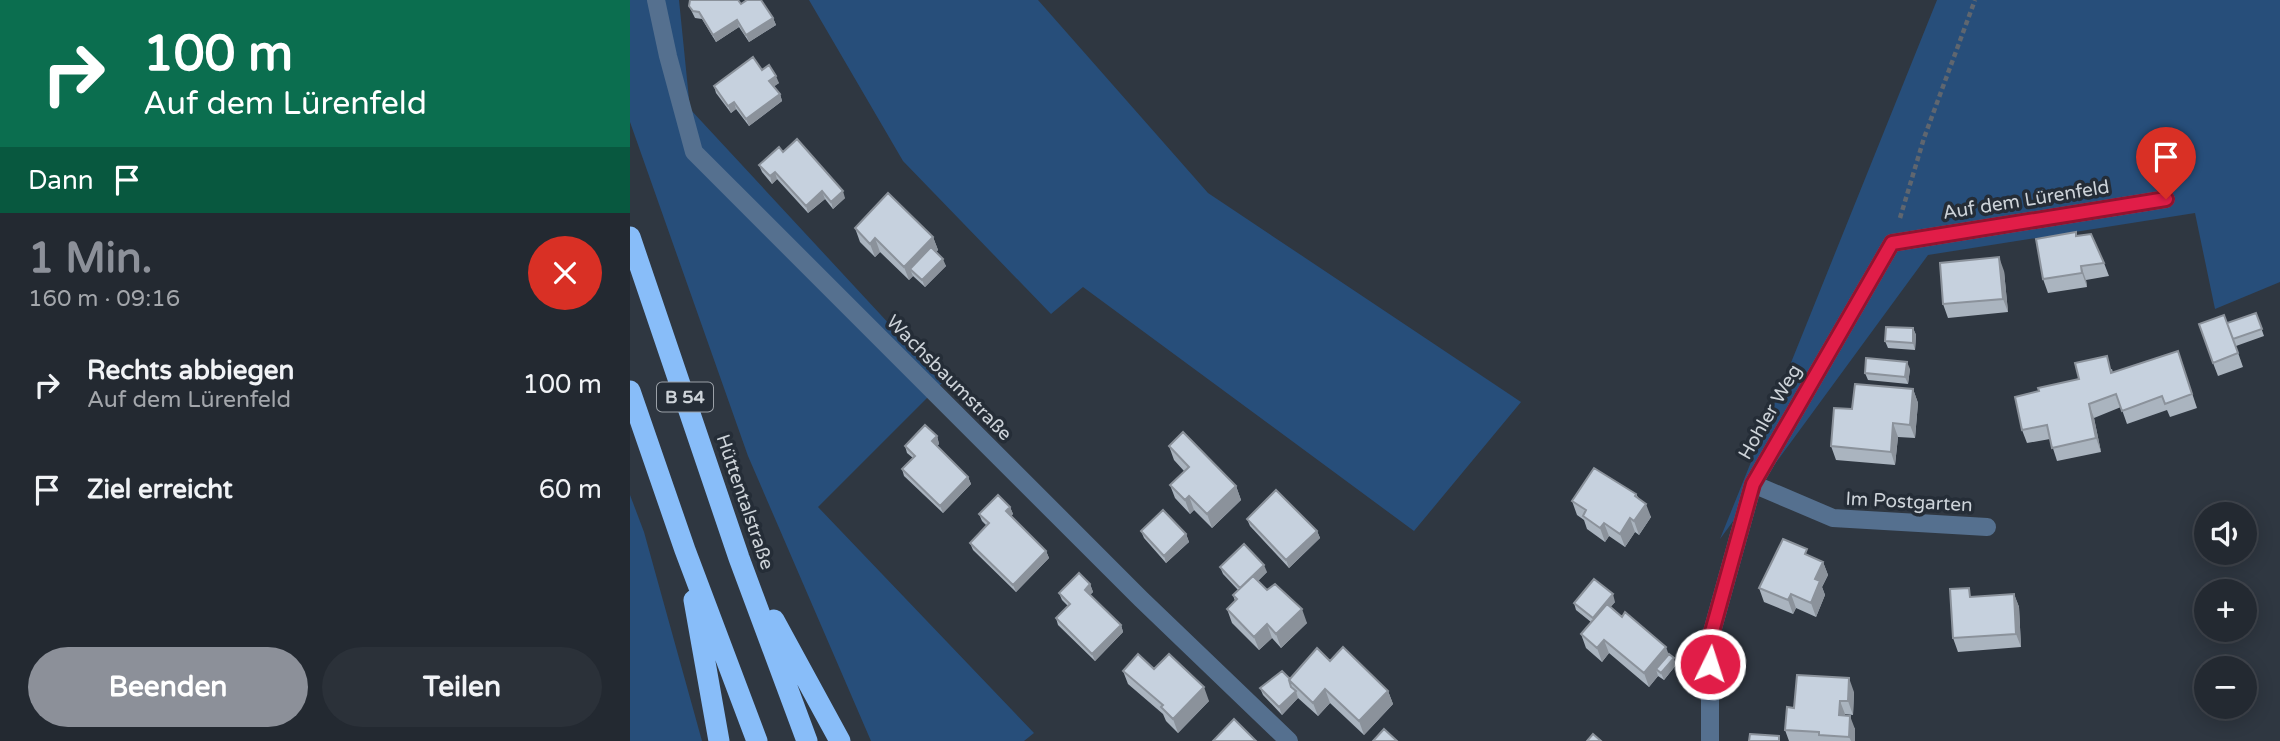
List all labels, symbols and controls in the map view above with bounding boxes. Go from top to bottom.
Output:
text: 100 m [143,25,293,84]
icon: right [28,28,119,119]
text: Auf dem Lürenfeld [143,85,427,123]
pin [2136,127,2196,199]
icon: arrive [2147,138,2185,176]
icon: arrive [108,161,146,199]
text: Dann [28,165,94,196]
street label: Auf dem Lürenfeld [1941,176,2111,224]
text: 1 Min. [28,233,152,284]
button: close [528,236,602,310]
text: 160 m · 09:16 [28,285,180,313]
street label: Wachsbaumstraße [882,311,1016,445]
text: Rechts abbiegen [87,355,294,386]
street label: Hohler Weg [1734,361,1806,463]
icon: right [28,366,66,404]
text: 100 m [522,369,602,400]
road number: B 54 [657,382,713,412]
text: Auf dem Lürenfeld [87,386,291,414]
street label: Hüttentalstraße [712,432,778,572]
icon: arrive [28,471,66,509]
text: Ziel erreicht [87,474,233,505]
text: 60 m [539,474,602,505]
street label: Im Postgarten [1845,488,1973,516]
map controls [2194,502,2257,719]
button: sound [2194,502,2257,565]
button: + [2194,579,2257,642]
position arrow [1673,627,1747,701]
button: Beenden [28,647,308,727]
button: Teilen [322,647,602,727]
button: − [2194,656,2257,719]

